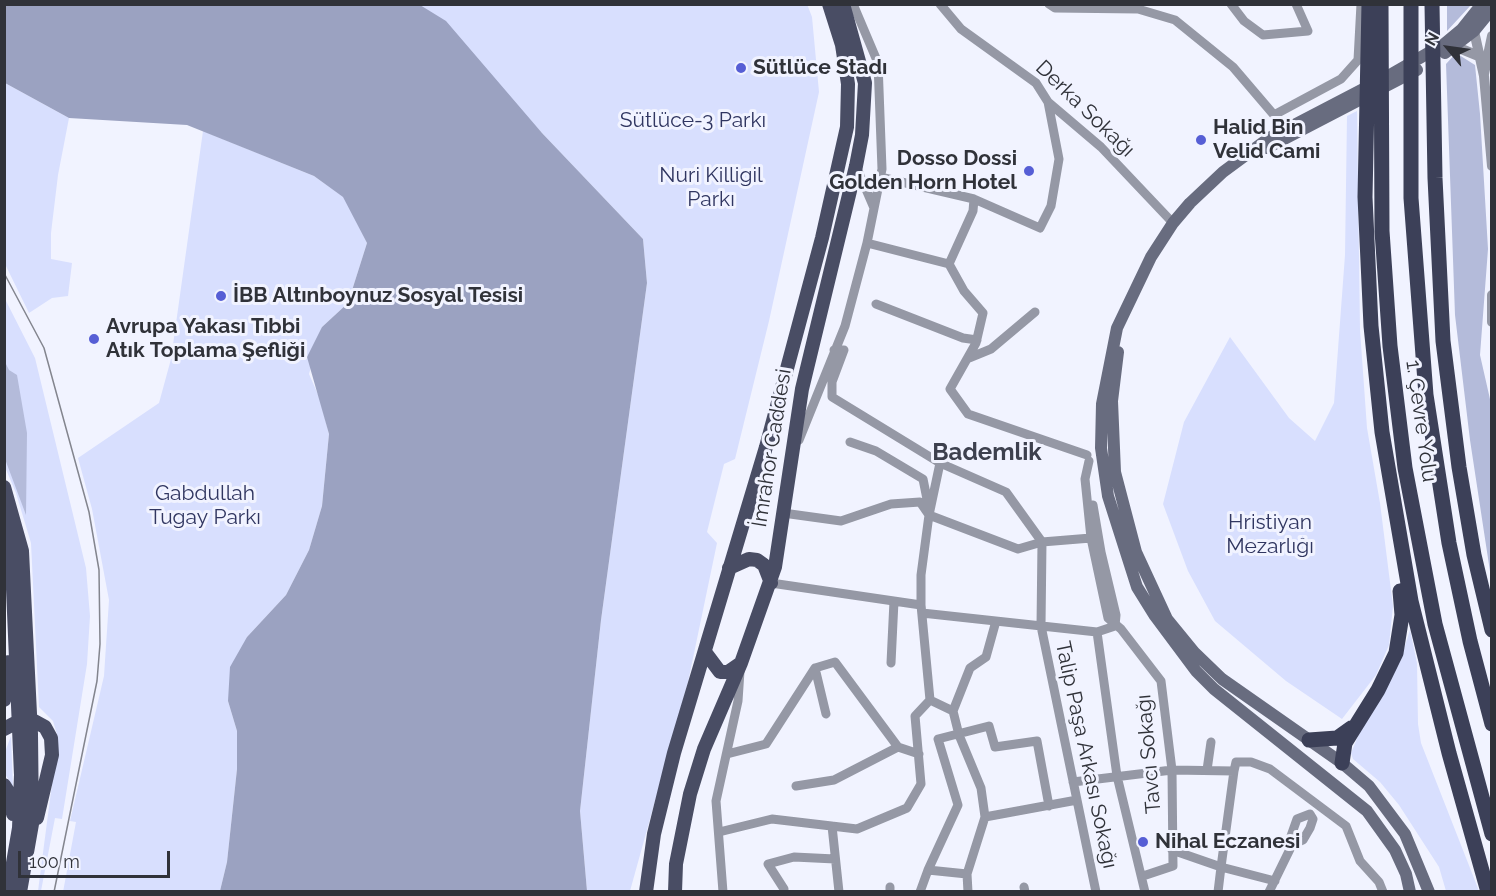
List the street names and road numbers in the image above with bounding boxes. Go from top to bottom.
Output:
street label: Derka Sokağı [1030,56,1140,162]
street label: 1. Çevre Yolu [1400,358,1442,484]
street label: İmrahor Caddesi [747,367,797,529]
street label: Talip Paşa Arkası Sokağı [1050,639,1122,871]
street label: Tavcı Sokağı [1131,693,1167,815]

